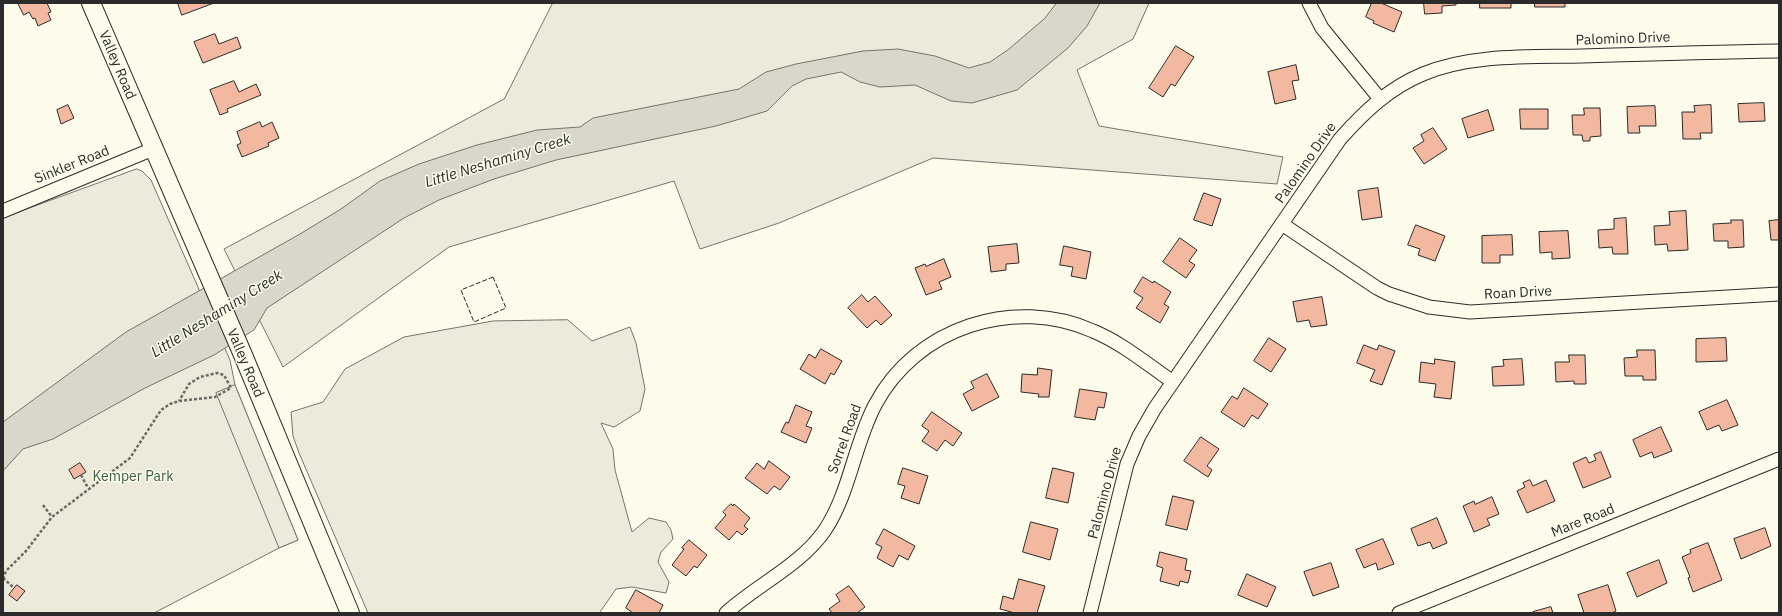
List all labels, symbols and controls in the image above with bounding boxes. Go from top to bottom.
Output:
street label: Valley Road [95,28,139,102]
street label: Palomino Drive [1575,29,1671,49]
street label: Palomino Drive [1272,119,1340,207]
water label: Little Neshaminy Creek [423,130,573,192]
street label: Sinkler Road [32,142,112,188]
water label: Little Neshaminy Creek [148,266,286,362]
street label: Roan Drive [1484,283,1552,303]
street label: Valley Road [223,326,267,400]
street label: Sorrel Road [825,402,865,476]
street label: Palomino Drive [1085,445,1125,541]
park label: Kemper Park [92,469,174,485]
street label: Mare Road [1549,501,1617,541]

